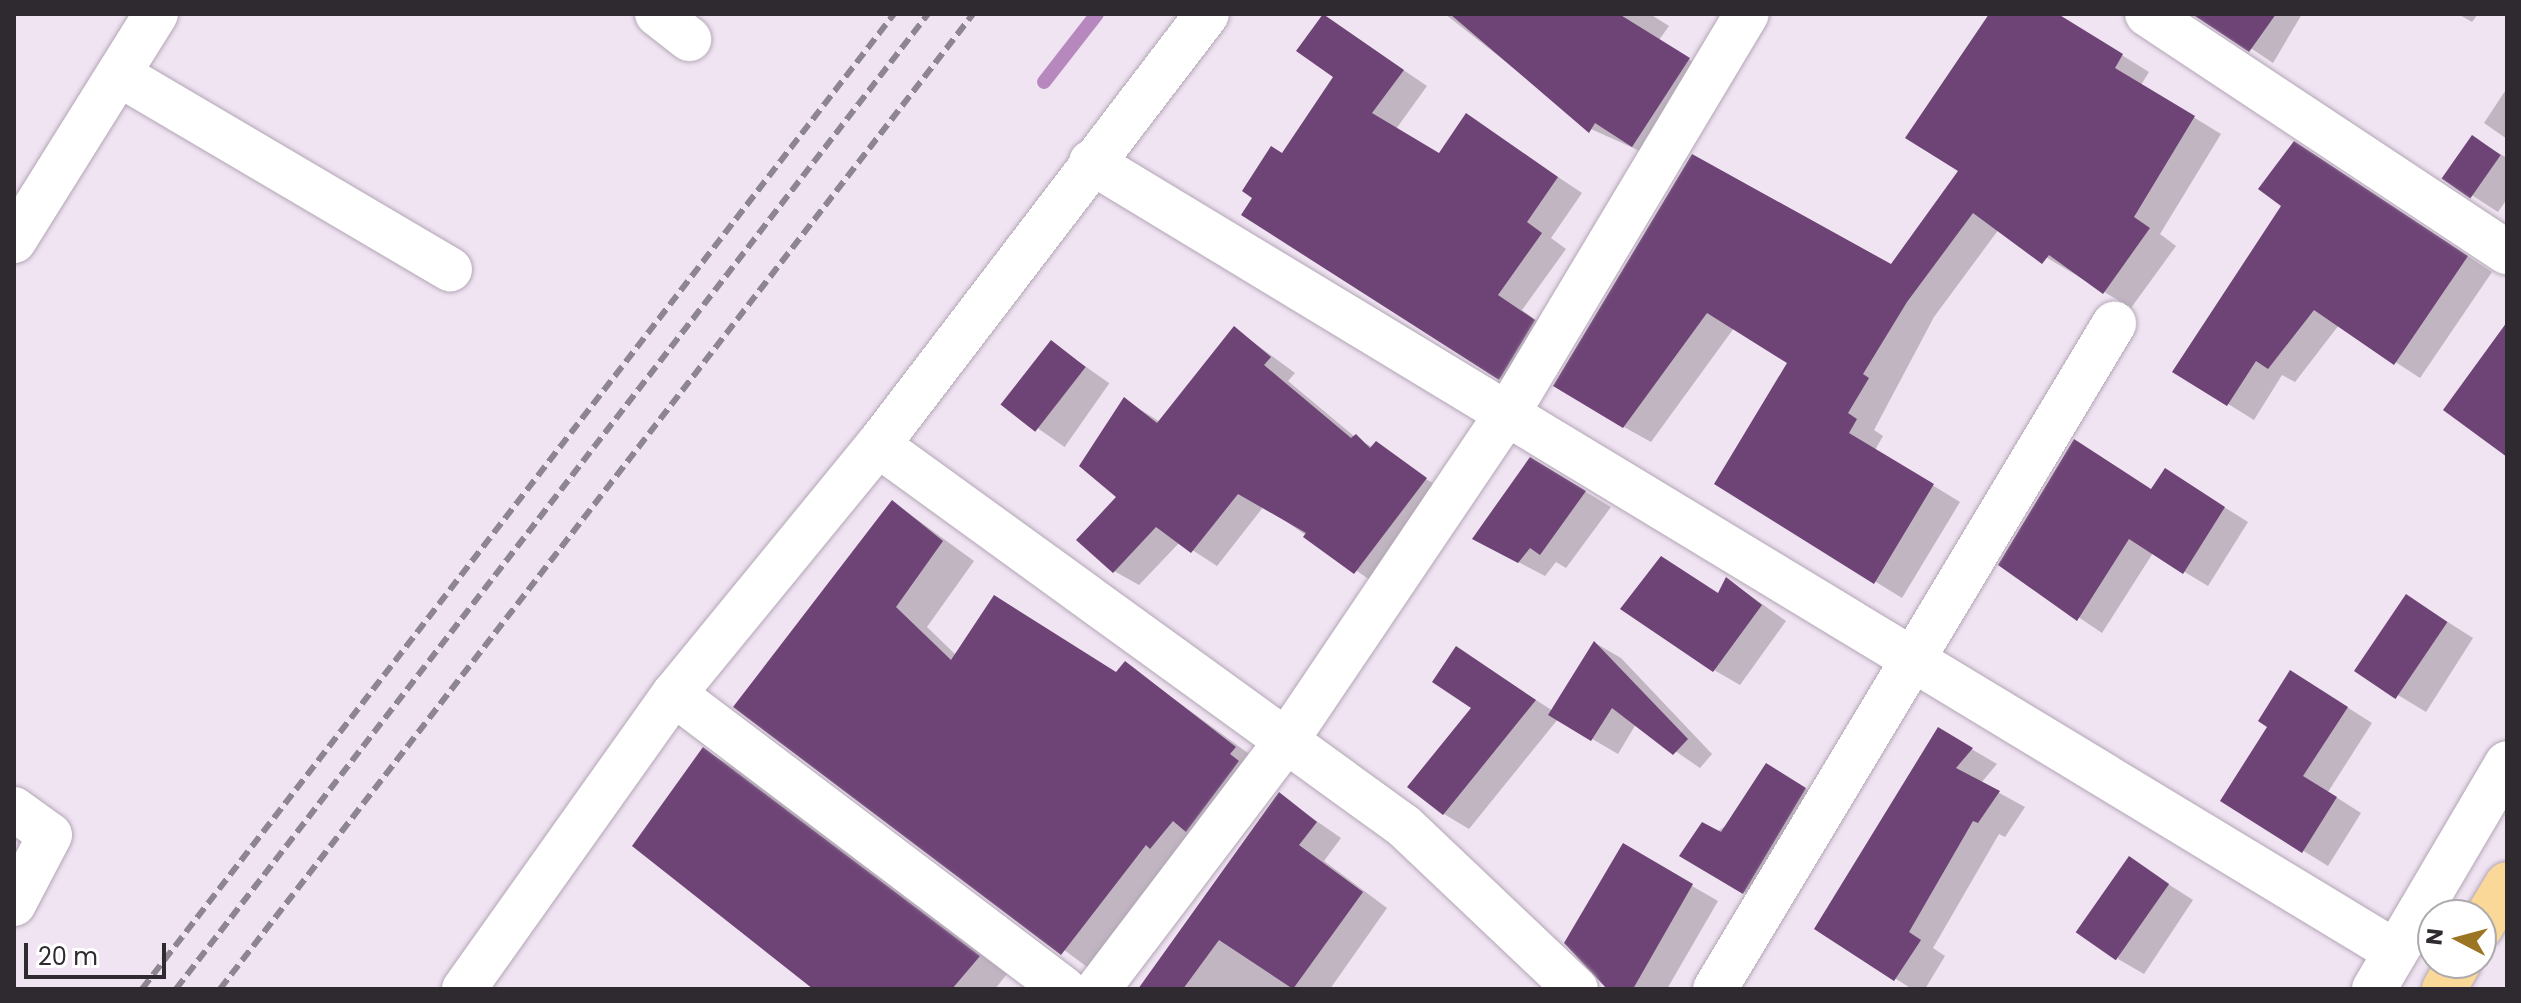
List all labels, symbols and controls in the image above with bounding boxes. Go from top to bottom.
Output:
north arrow [2417,899,2497,979]
scale bar [28,927,170,977]
text: N [2418,927,2451,947]
text: 20 m [38,940,98,973]

